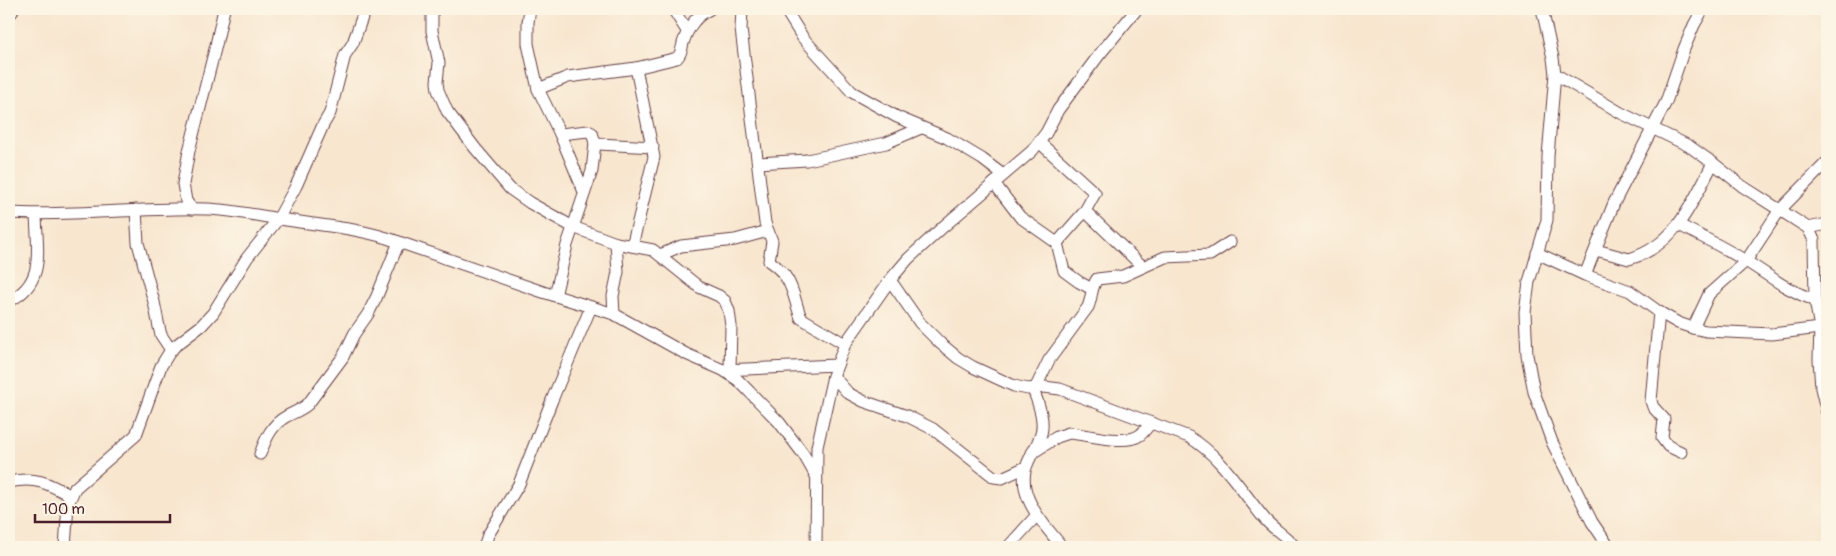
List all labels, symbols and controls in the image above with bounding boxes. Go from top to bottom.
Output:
scale bar [35,491,170,523]
text: 100 m [42,500,85,519]

